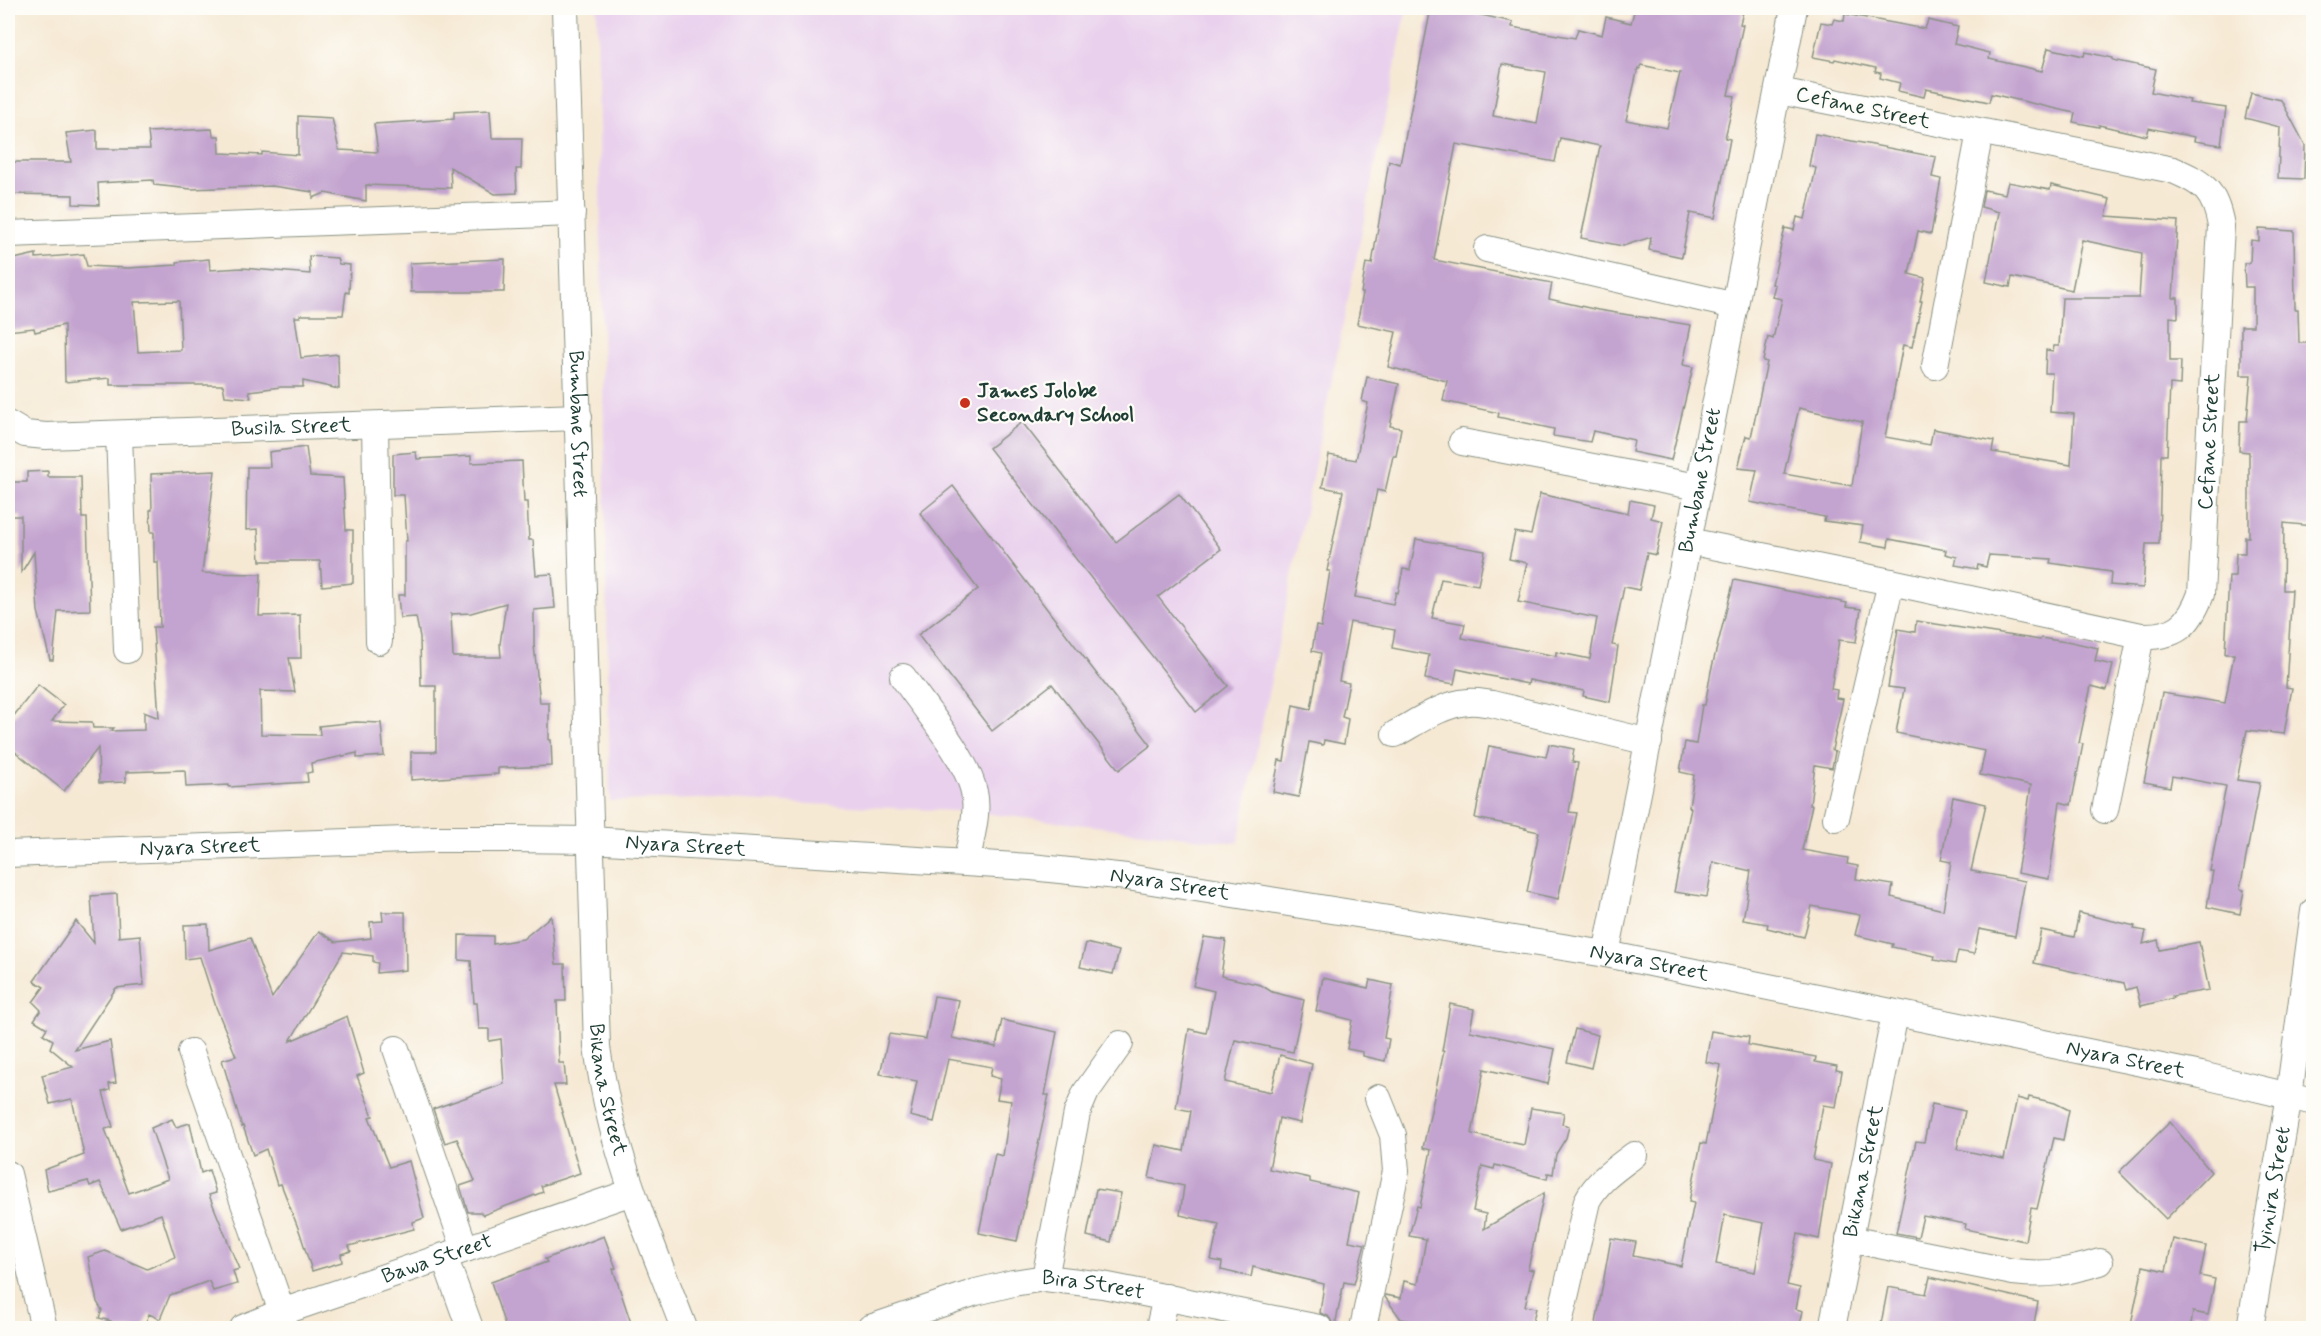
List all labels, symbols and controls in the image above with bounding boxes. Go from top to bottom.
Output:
street label: Cefane Street [1793,80,1933,136]
street label: Bumbane Street [562,350,594,498]
street label: Cefane Street [2192,372,2227,511]
place label: James Jolobe Secondary School [977,377,1134,429]
marker: James Jolobe Secondary School [958,396,972,410]
street label: Bumbane Street [1672,405,1728,555]
street label: Busila Street [231,411,352,443]
street label: Nyara Street [624,828,747,864]
street label: Nyara Street [139,831,261,863]
street label: Nyara Street [1109,861,1232,907]
street label: Nyara Street [1588,938,1712,989]
street label: Bikana Street [582,1023,634,1160]
street label: Nyara Street [2064,1034,2188,1086]
street label: Bikana Street [1837,1102,1891,1240]
street label: Tyinira Street [2249,1124,2298,1256]
street label: Bawa Street [378,1227,496,1291]
street label: Bira Street [1040,1264,1147,1307]

